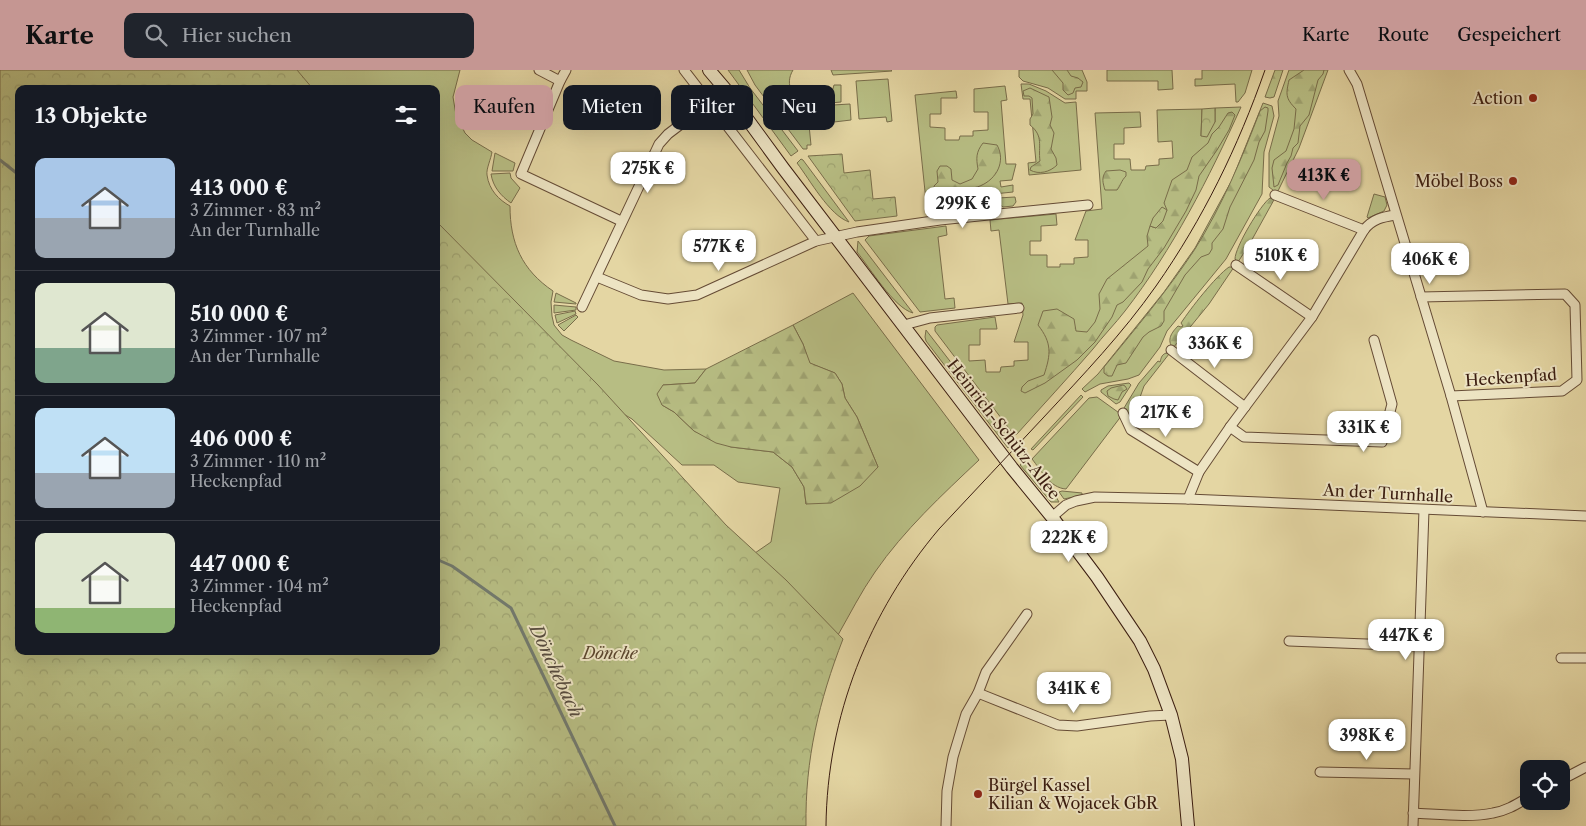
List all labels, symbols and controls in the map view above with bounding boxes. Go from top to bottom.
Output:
search box [124,13,474,58]
text: Karte [25,21,94,50]
icon: search [142,21,170,49]
text: Hier suchen [182,24,292,47]
text: Karte [1302,24,1350,46]
text: Route [1378,24,1429,46]
text: Gespeichert [1457,24,1561,46]
chip: Kaufen [455,85,553,130]
chip: Mieten [563,85,661,130]
chip: Filter [671,85,753,130]
chip: Neu [763,85,835,130]
place label: Action [1472,88,1523,108]
marker: Action [1527,92,1539,104]
icon: filters [392,101,420,129]
text: 13 Objekte [35,103,147,128]
pin: 275K € [607,152,689,194]
text: 275K € [621,158,675,178]
pin: 413K € [1283,158,1365,201]
text: 413K € [1298,165,1350,185]
place label: Möbel Boss [1415,171,1503,191]
text: 413 000 € [190,175,288,200]
marker: Möbel Boss [1507,175,1519,187]
icon: home [75,178,135,238]
pin: 299K € [922,186,1004,229]
text: 299K € [935,193,991,213]
text: 3 Zimmer · 83 m² [190,200,321,220]
text: An der Turnhalle [190,220,320,240]
pin: 577K € [678,230,760,272]
text: 577K € [693,236,745,256]
pin: 510K € [1240,238,1322,281]
pin: 406K € [1389,242,1471,285]
text: 510K € [1255,245,1307,265]
text: 406K € [1402,249,1458,269]
text: 510 000 € [190,301,288,326]
icon: home [75,303,135,363]
text: 3 Zimmer · 107 m² [190,326,327,346]
pin: 336K € [1174,326,1256,369]
text: 336K € [1188,333,1242,353]
text: An der Turnhalle [190,346,320,366]
street label: Heinrich-Schütz-Allee [943,355,1065,503]
street label: Heckenpfad [1464,364,1558,390]
pin: 217K € [1125,396,1207,438]
text: 217K € [1140,402,1192,422]
pin: 331K € [1323,410,1405,453]
text: 331K € [1338,417,1390,437]
text: 406 000 € [190,426,292,451]
icon: home [75,428,135,488]
text: 3 Zimmer · 110 m² [190,451,326,471]
text: Heckenpfad [190,471,282,491]
street label: An der Turnhalle [1322,480,1454,506]
pin: 222K € [1028,520,1110,563]
text: 222K € [1042,527,1096,547]
text: 447 000 € [190,551,290,576]
icon: home [75,553,135,613]
text: 3 Zimmer · 104 m² [190,576,329,596]
text: Heckenpfad [190,596,282,616]
pin: 447K € [1365,618,1447,661]
water label: Dönchebach [524,619,587,721]
text: 447K € [1379,625,1433,645]
park label: Dönche [581,643,639,663]
pin: 341K € [1033,672,1115,714]
text: 341K € [1048,678,1100,698]
pin: 398K € [1326,718,1408,761]
text: 398K € [1339,725,1395,745]
map controls [1520,760,1570,810]
button: locate [1520,760,1570,810]
place label: Bürgel Kassel Kilian & Wojacek GbR [988,775,1159,813]
marker: Bürgel Kassel Kilian & Wojacek GbR [972,788,984,800]

